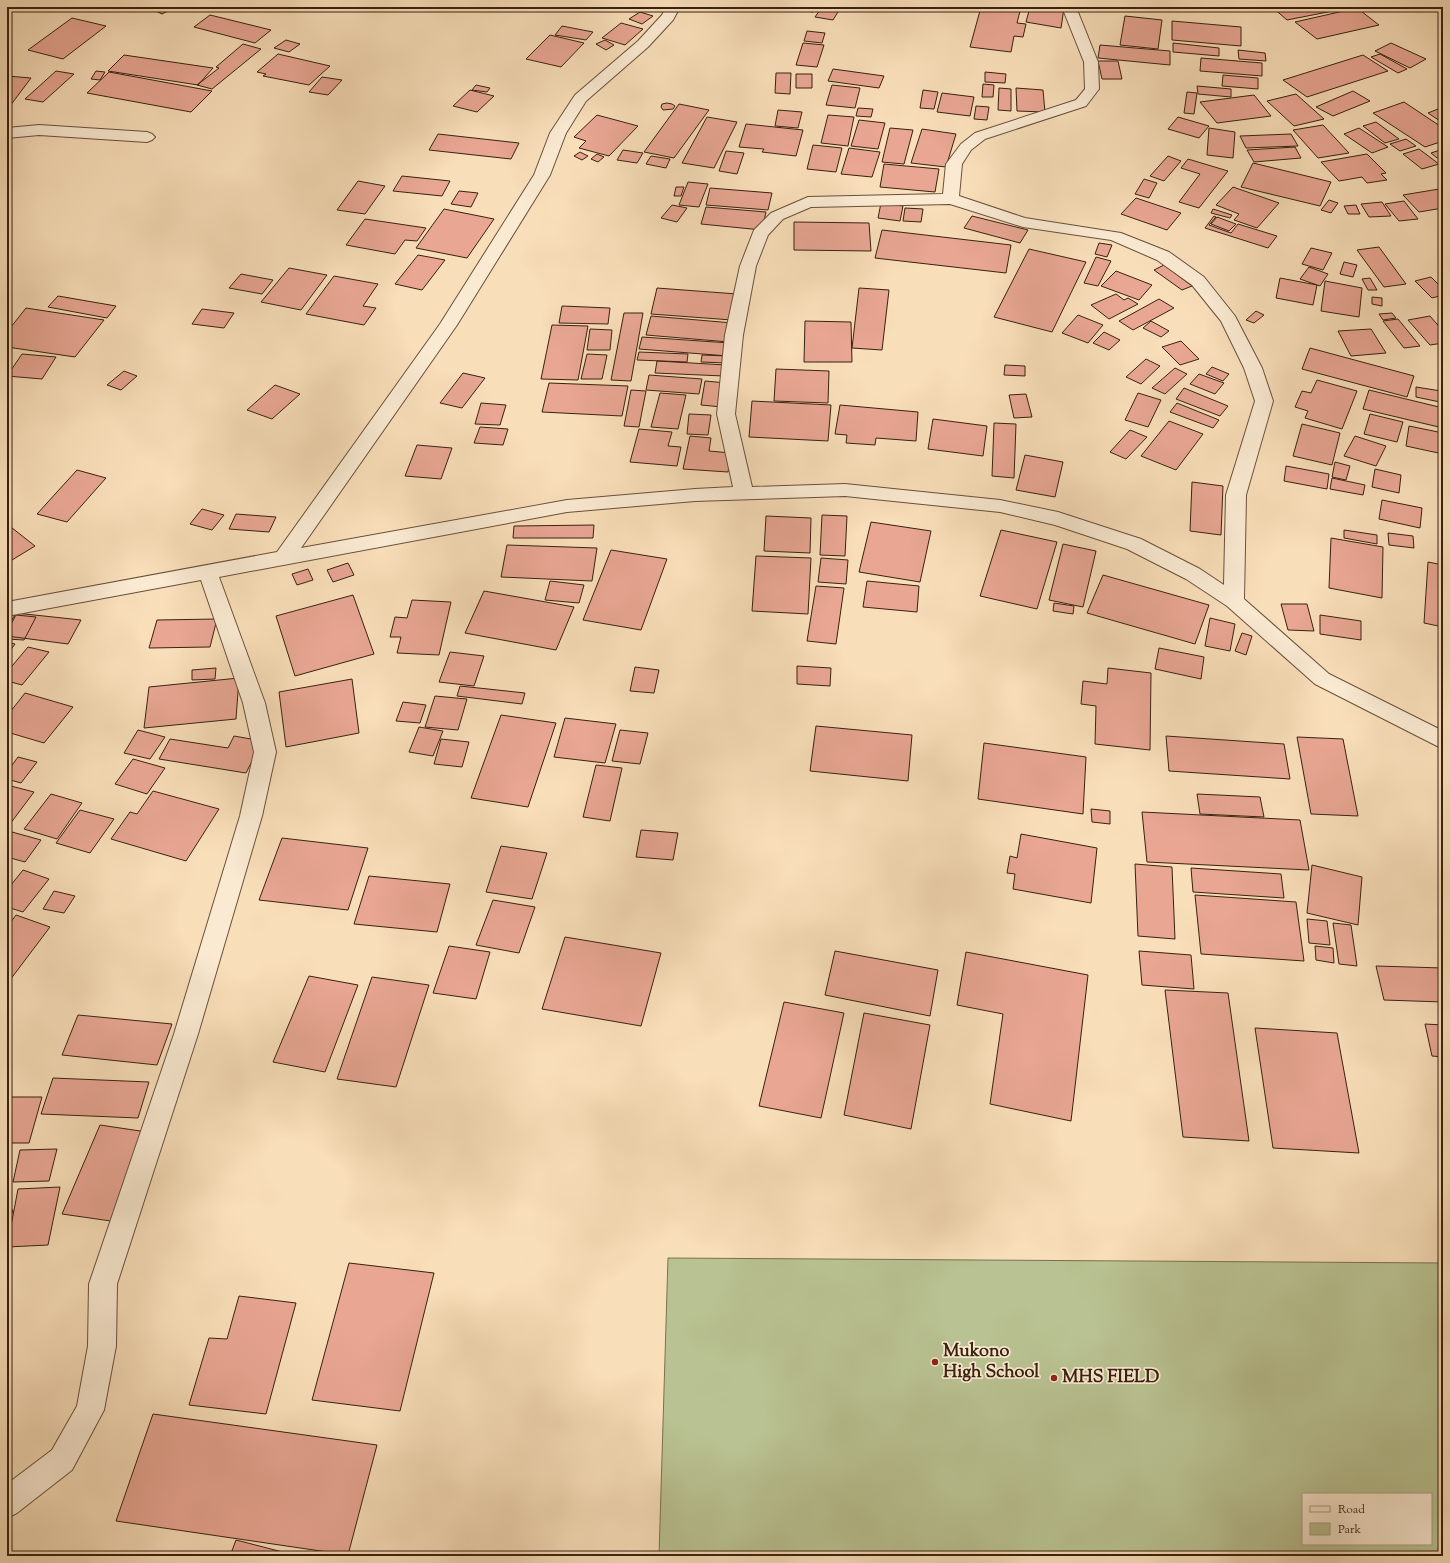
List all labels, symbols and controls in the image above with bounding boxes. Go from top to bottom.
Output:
place label: Mukono High School [943,1339,1040,1386]
marker: Mukono High School [930,1357,940,1367]
place label: MHS FIELD [1062,1365,1159,1391]
marker: MHS FIELD [1049,1373,1059,1383]
legend [1302,1493,1432,1545]
text: Road [1338,1501,1365,1519]
text: Park [1338,1521,1361,1539]

